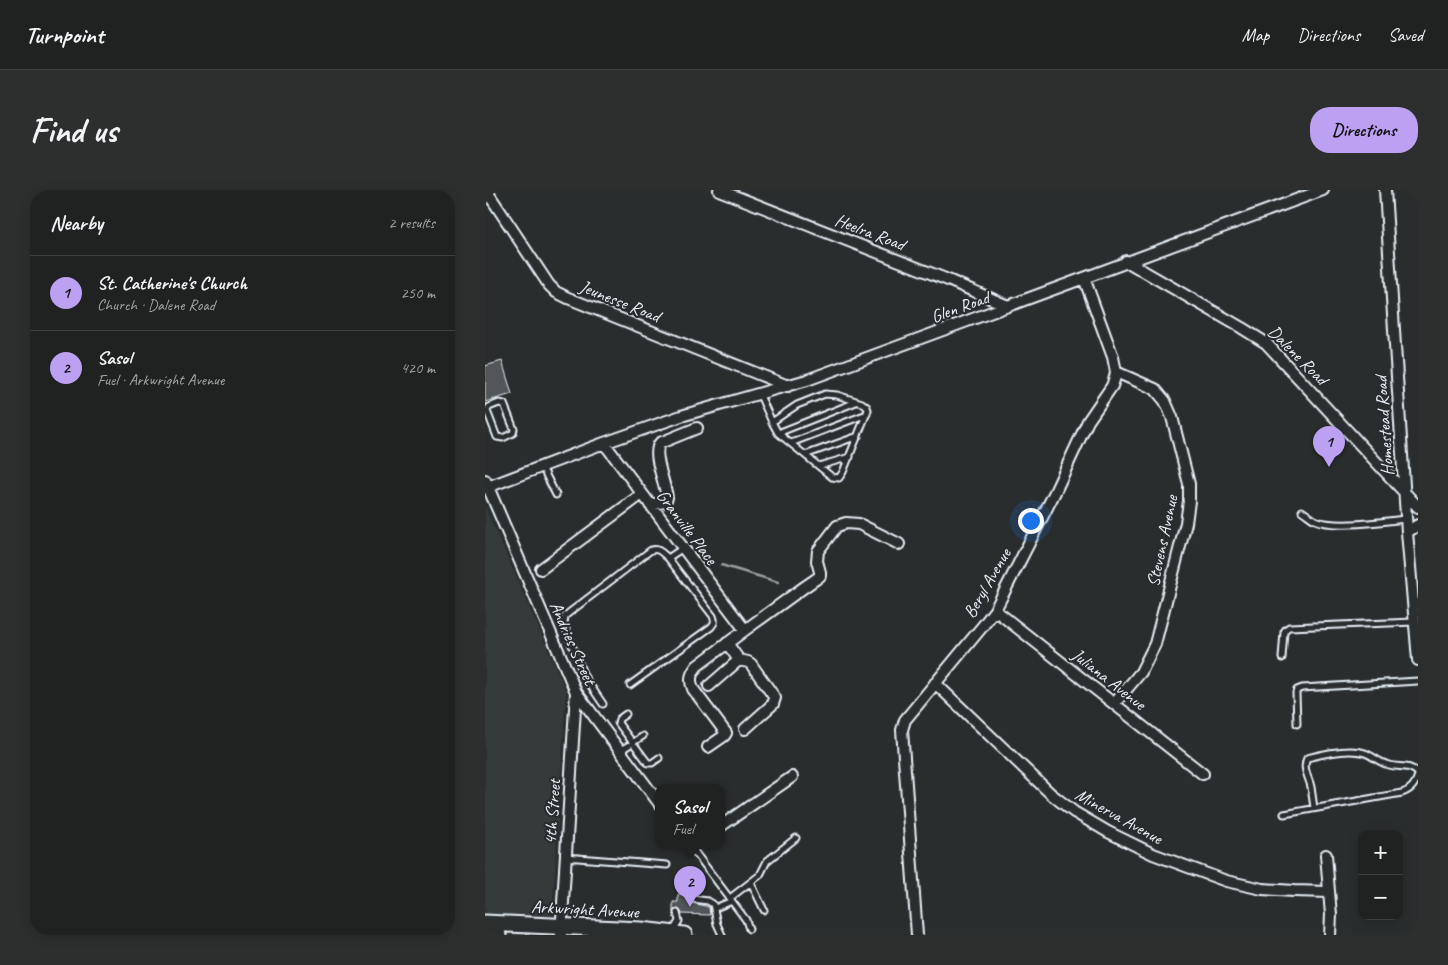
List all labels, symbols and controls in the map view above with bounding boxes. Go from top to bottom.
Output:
text: Turnpoint [25,20,104,50]
text: Map [1242,24,1269,46]
text: Directions [1297,24,1360,46]
text: Saved [1388,24,1423,46]
button: Directions [1310,107,1418,153]
text: Find us [30,108,117,153]
street label: Heelra Road [832,209,911,256]
text: Nearby [50,210,103,236]
text: 2 results [388,213,435,233]
text: St. Catherine's Church [97,271,247,295]
street label: Jeunesse Road [576,275,666,328]
text: 1 [62,283,70,303]
text: 250 m [401,283,435,303]
street label: Glen Road [928,285,995,328]
text: Church · Dalene Road [97,295,215,315]
street label: Dalene Road [1263,320,1335,392]
text: Sasol [97,346,132,370]
text: 2 [62,358,70,378]
text: 420 m [401,358,435,378]
text: Fuel · Arkwright Avenue [97,370,224,390]
street label: Homestead Road [1369,372,1398,477]
pin: 1 [1313,426,1345,467]
street label: Granville Place [652,485,723,570]
street label: Stevens Avenue [1142,492,1183,589]
your location [1018,508,1044,534]
street label: Beryl Avenue [958,543,1016,622]
street label: Andries Street [545,598,602,690]
street label: Juliana Avenue [1067,643,1151,715]
street label: 4th Street [539,777,565,845]
street label: Minerva Avenue [1072,783,1167,849]
popup [655,784,725,849]
text: Sasol [673,795,707,819]
text: Fuel [673,819,694,839]
map controls [1358,830,1403,920]
button: + [1358,830,1403,875]
pin: 2 [674,866,706,907]
button: − [1358,875,1403,920]
street label: Arkwright Avenue [531,895,640,923]

